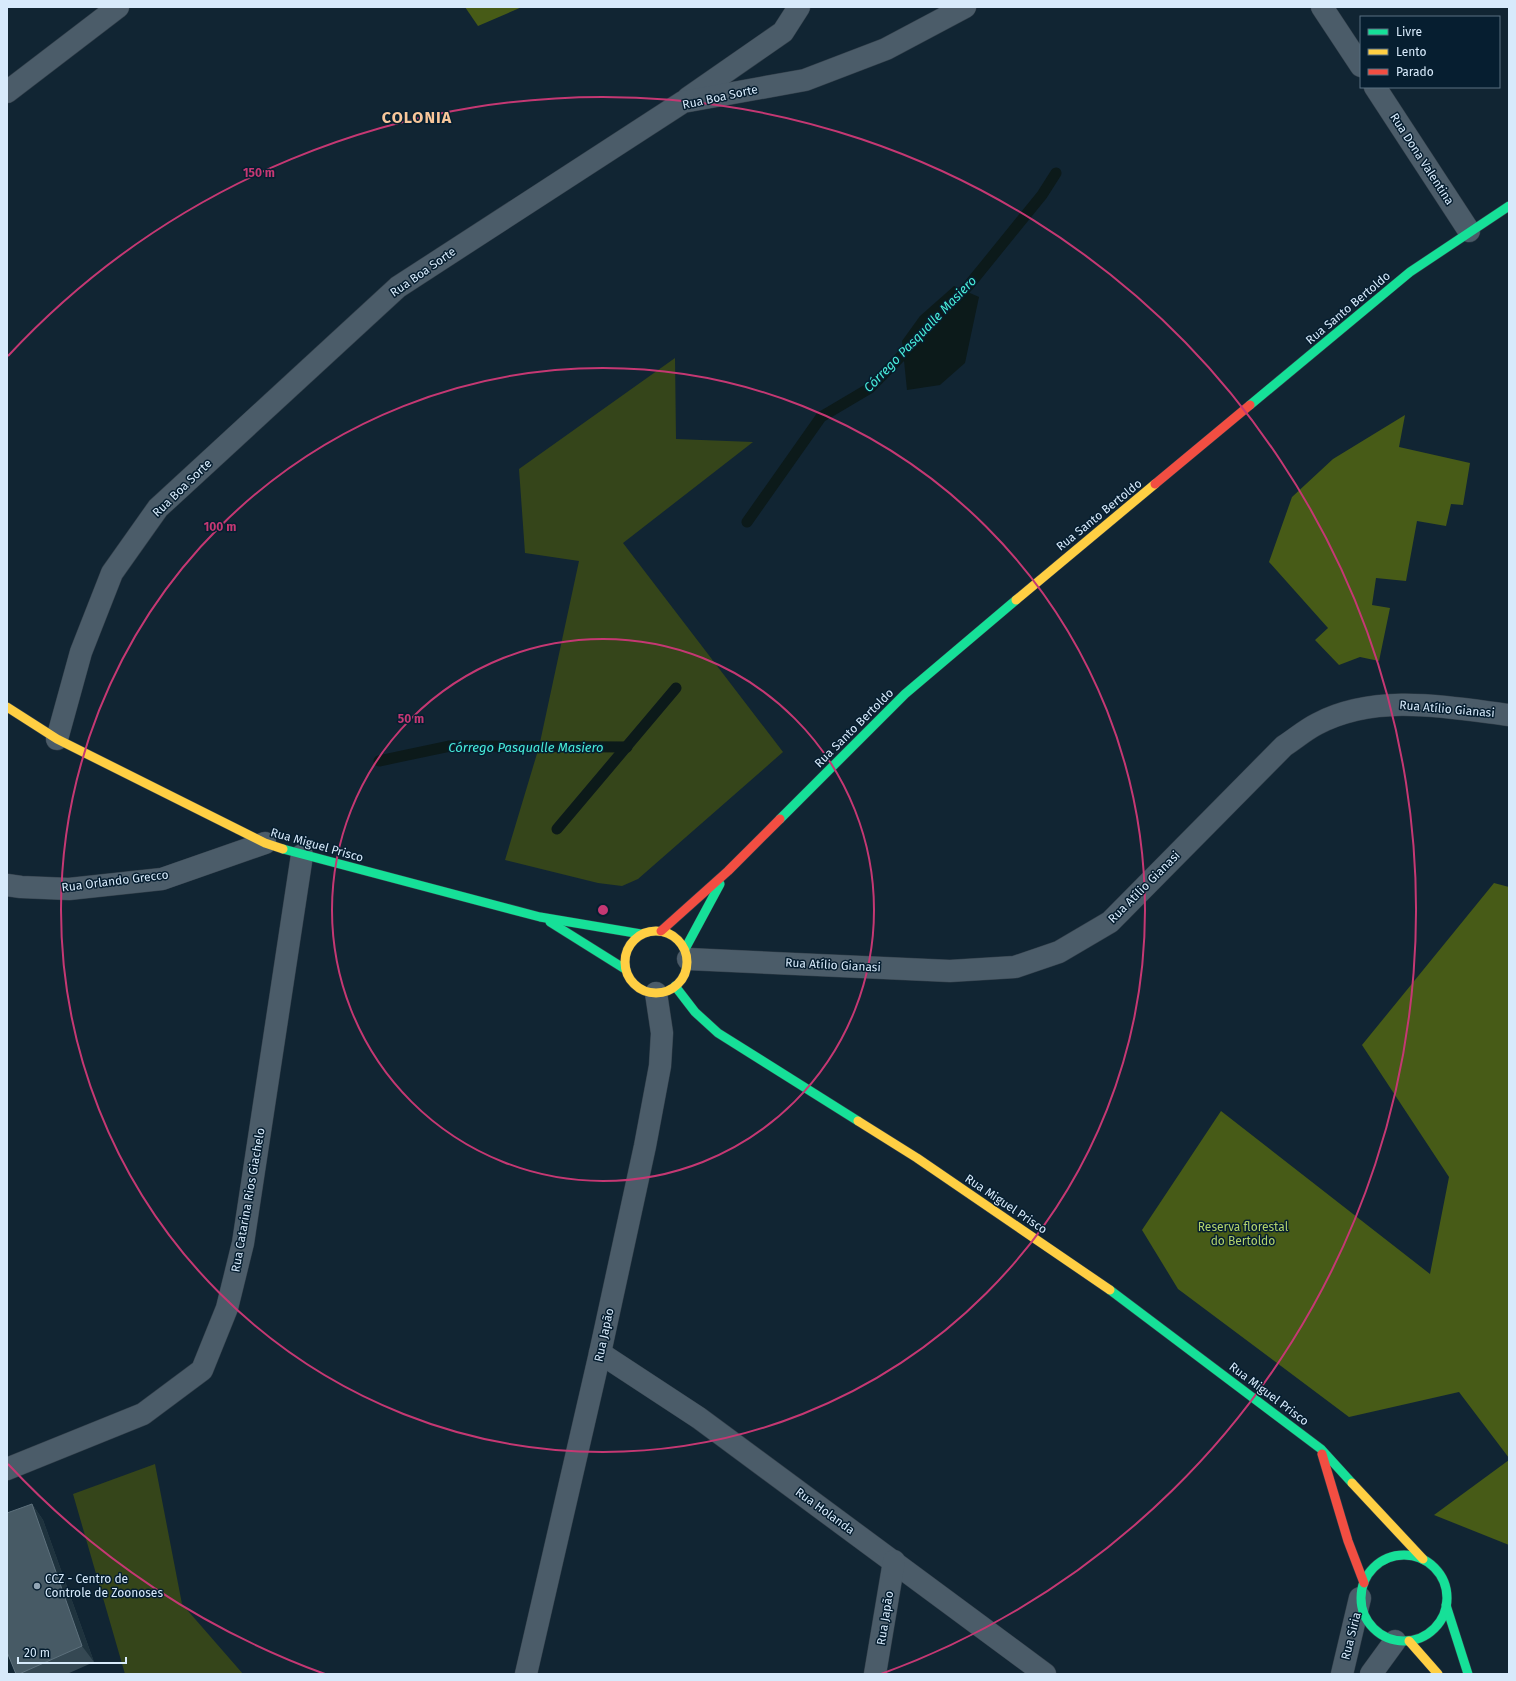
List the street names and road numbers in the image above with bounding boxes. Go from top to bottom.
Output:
street label: Rua Boa Sorte [681,82,759,112]
street label: Rua Dona Valentina [1387,111,1457,207]
street label: Rua Boa Sorte [388,244,458,300]
street label: Rua Santo Bertoldo [1303,269,1393,347]
street label: Rua Boa Sorte [150,456,214,520]
street label: Rua Santo Bertoldo [1054,476,1144,554]
street label: Rua Santo Bertoldo [812,686,896,770]
street label: Rua Atílio Gianasi [1399,698,1495,720]
street label: Rua Miguel Prisco [269,825,365,865]
street label: Rua Atílio Gianasi [1105,848,1183,926]
street label: Rua Orlando Grecco [61,867,169,895]
street label: Rua Atílio Gianasi [785,956,881,974]
street label: Rua Catarina Rios Giachelo [228,1127,268,1273]
street label: Rua Miguel Prisco [962,1171,1050,1237]
street label: Rua Japão [591,1307,617,1363]
street label: Rua Miguel Prisco [1227,1360,1311,1428]
street label: Rua Holanda [793,1485,857,1537]
street label: Rua Japão [874,1590,896,1646]
street label: Rua Siria [1338,1611,1364,1661]

